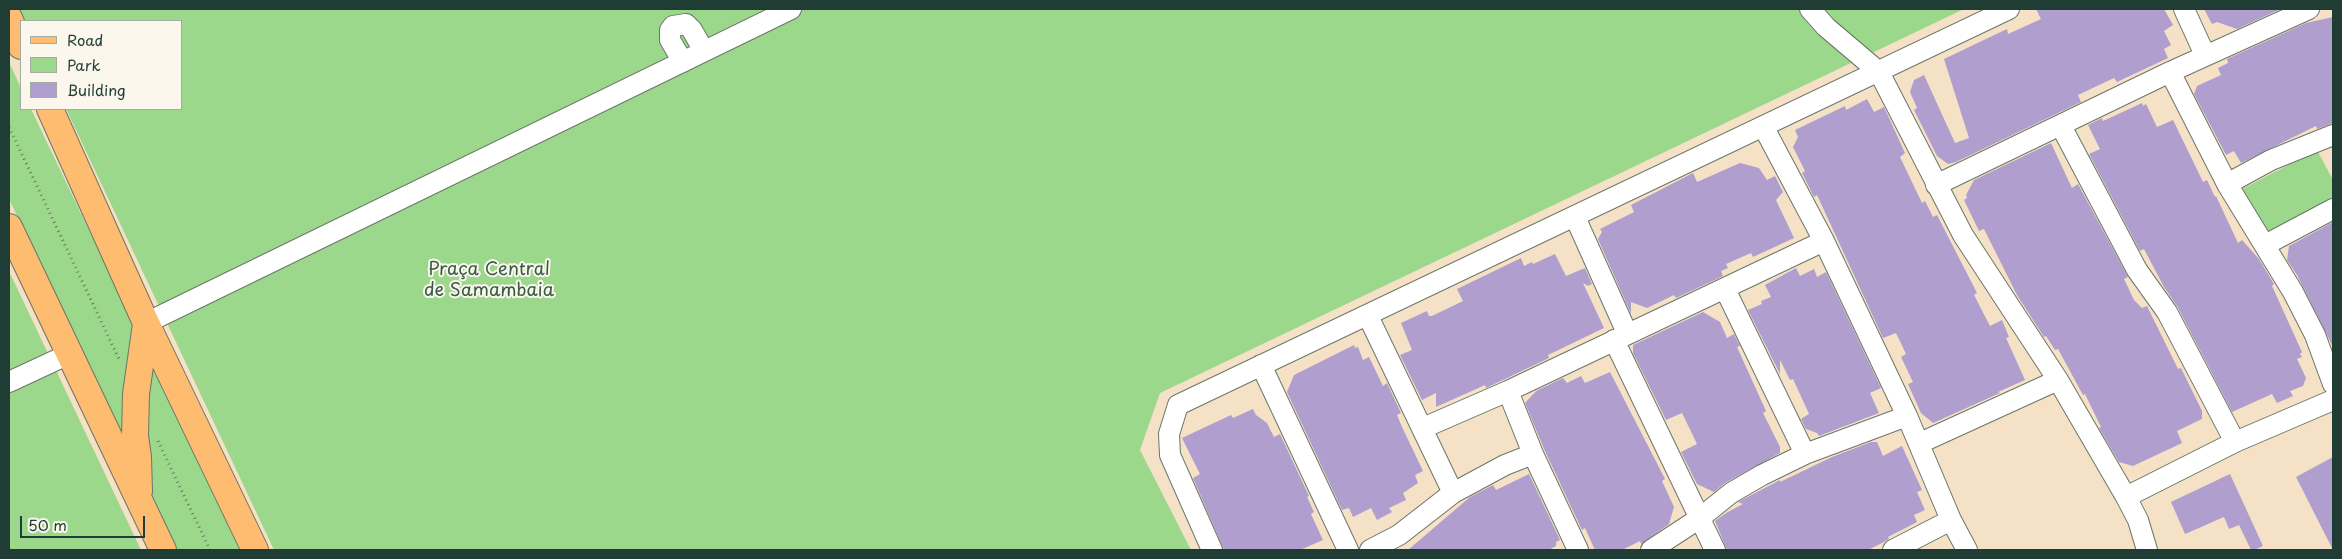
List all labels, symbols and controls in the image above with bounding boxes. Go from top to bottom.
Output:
legend [20,20,182,110]
text: Road [67,28,103,51]
text: Park [67,53,101,76]
text: Building [67,78,126,101]
park label: Praça Central de Samambaia [424,259,554,302]
scale bar [22,506,148,538]
text: 50 m [28,513,67,536]

